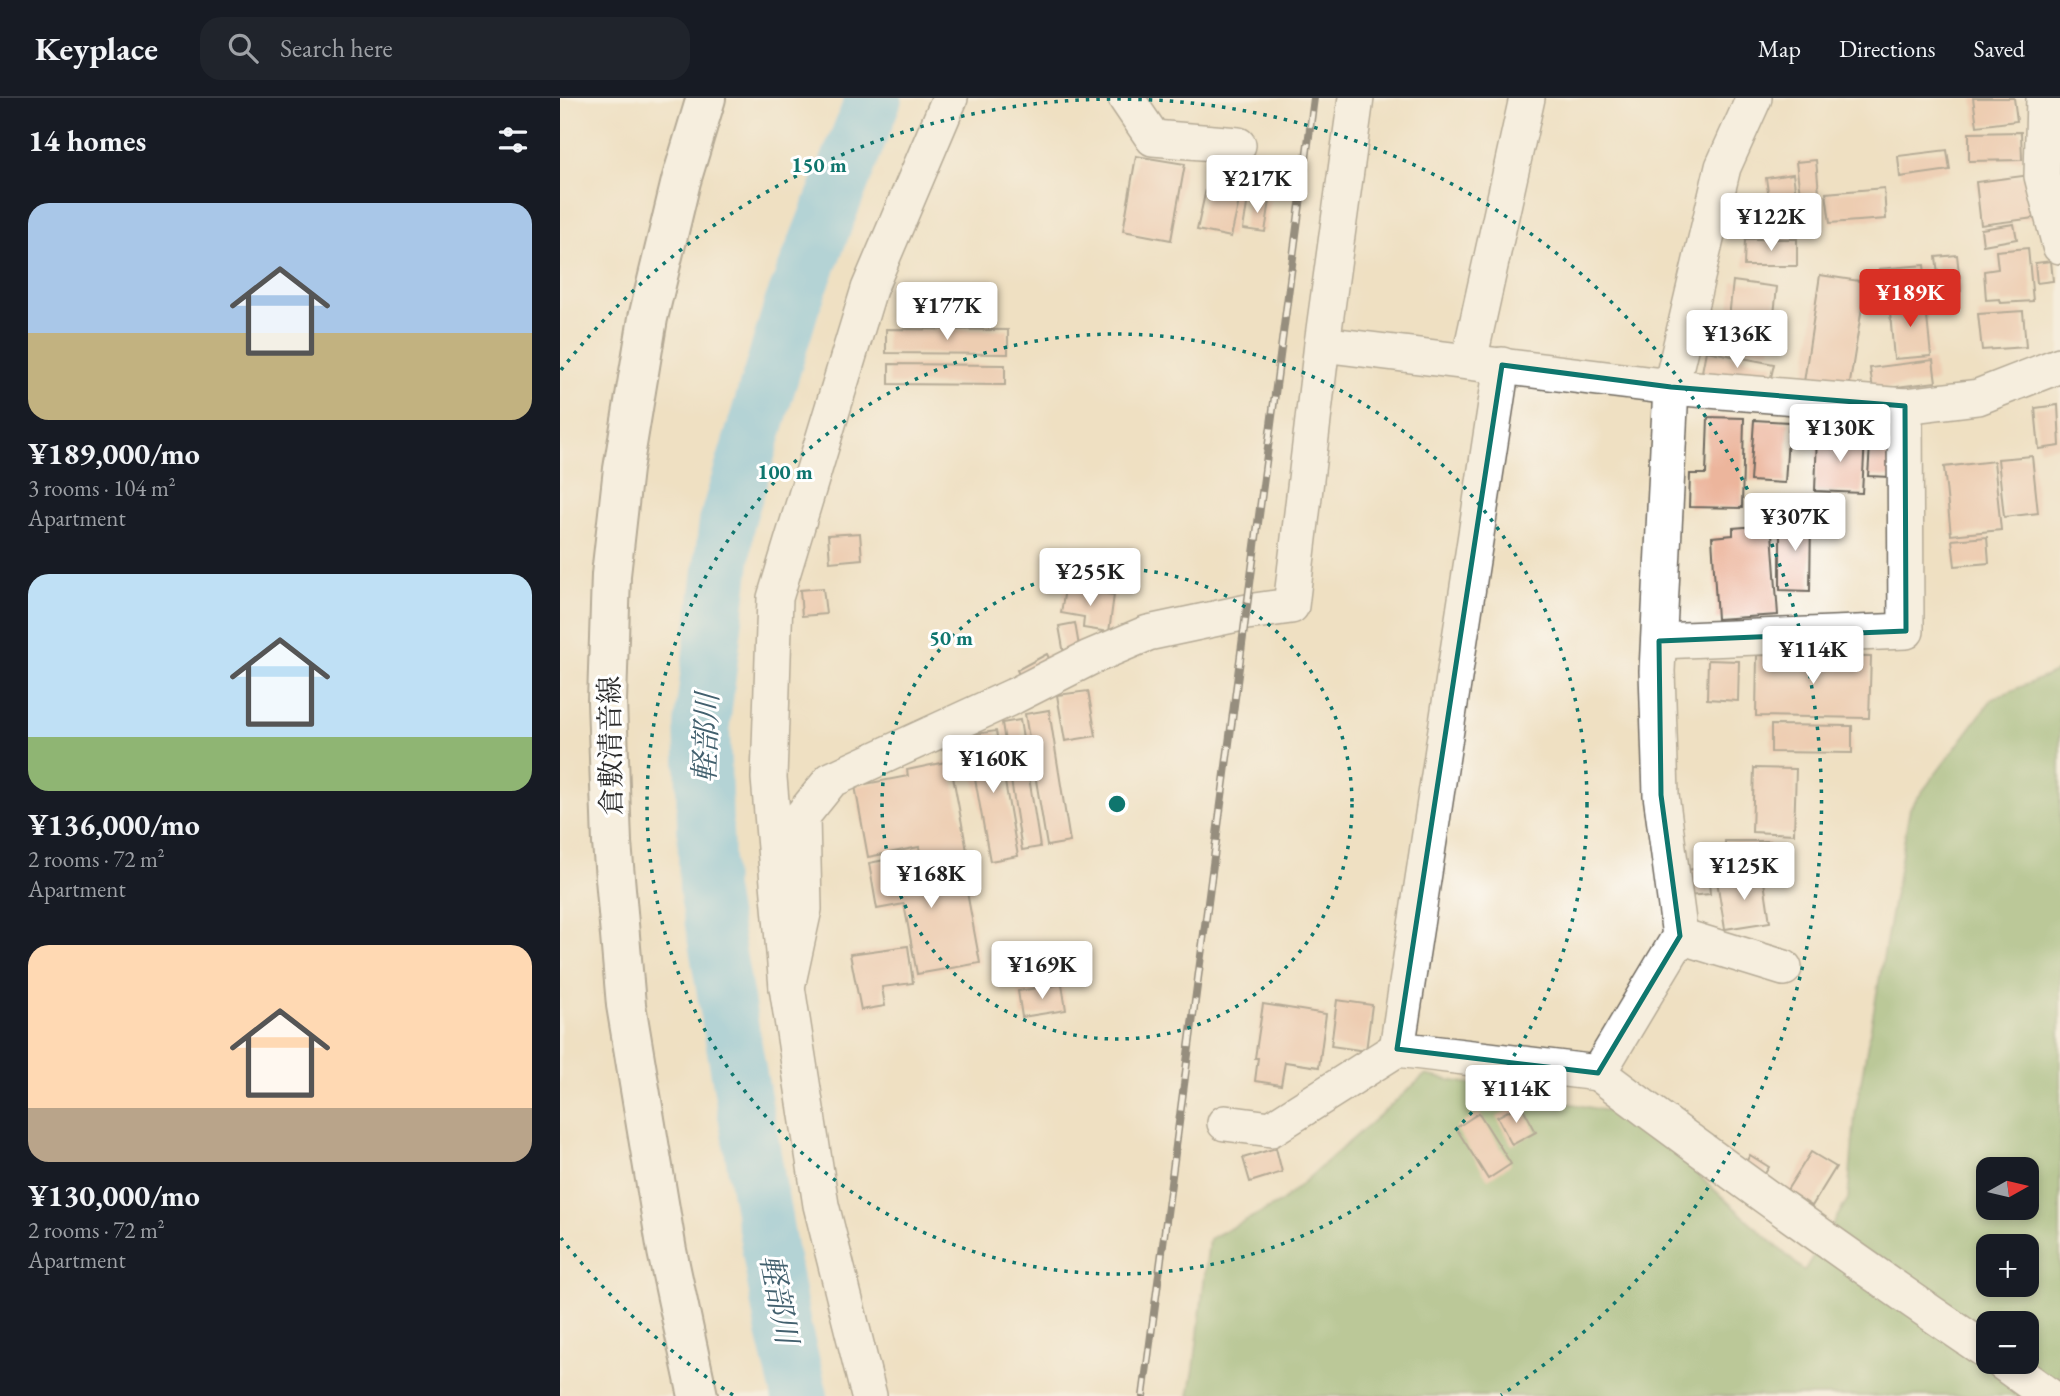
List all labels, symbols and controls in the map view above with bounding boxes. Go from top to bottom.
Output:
search box [200,17,690,80]
text: Keyplace [35,27,158,70]
icon: search [224,29,262,67]
text: Search here [280,31,393,65]
text: Map [1758,33,1801,64]
text: Directions [1839,33,1936,64]
text: Saved [1974,33,2025,64]
text: 14 homes [28,121,146,160]
icon: filters [494,121,532,159]
text: 150 m [791,151,847,178]
pin: ¥217K [1208,156,1306,215]
text: ¥217K [1222,163,1292,193]
pin: ¥122K [1722,194,1820,253]
text: ¥122K [1736,201,1806,231]
icon: home [217,248,343,374]
pin: ¥189K [1861,270,1959,329]
text: ¥189K [1875,277,1945,307]
pin: ¥177K [898,282,996,342]
text: ¥177K [912,290,982,320]
pin: ¥136K [1688,310,1786,370]
text: ¥136K [1702,318,1772,348]
pin: ¥130K [1791,404,1889,464]
text: ¥130K [1805,412,1875,442]
text: ¥189,000/mo [28,434,200,473]
text: 100 m [757,458,813,485]
text: 3 rooms · 104 m² [28,473,176,503]
pin: ¥307K [1746,494,1844,553]
text: ¥307K [1760,501,1830,531]
text: Apartment [28,503,126,533]
pin: ¥255K [1041,548,1139,608]
text: ¥255K [1055,556,1125,586]
icon: home [217,619,343,745]
text: 50 m [929,624,973,651]
pin: ¥114K [1764,626,1862,686]
text: ¥114K [1778,634,1848,664]
street label: 倉敷清音線 [591,676,629,816]
water label: 軽部川 [684,689,727,784]
pin: ¥160K [944,736,1042,795]
text: ¥160K [958,743,1028,773]
centre of rings [1105,792,1129,816]
text: ¥136,000/mo [28,805,200,844]
pin: ¥125K [1695,842,1793,902]
text: 2 rooms · 72 m² [28,844,165,874]
pin: ¥168K [882,850,980,910]
text: ¥125K [1709,850,1779,880]
text: ¥168K [896,858,966,888]
text: Apartment [28,874,126,904]
pin: ¥169K [993,942,1091,1001]
text: ¥169K [1007,949,1077,979]
icon: home [217,990,343,1116]
pin: ¥114K [1467,1066,1565,1125]
text: ¥114K [1481,1073,1551,1103]
north arrow [1976,1157,2039,1220]
map controls [1976,1157,2039,1374]
text: ¥130,000/mo [28,1176,200,1215]
text: 2 rooms · 72 m² [28,1215,165,1245]
button: + [1976,1234,2039,1297]
text: Apartment [28,1245,126,1275]
water label: 軽部川 [752,1251,808,1350]
button: − [1976,1311,2039,1374]

